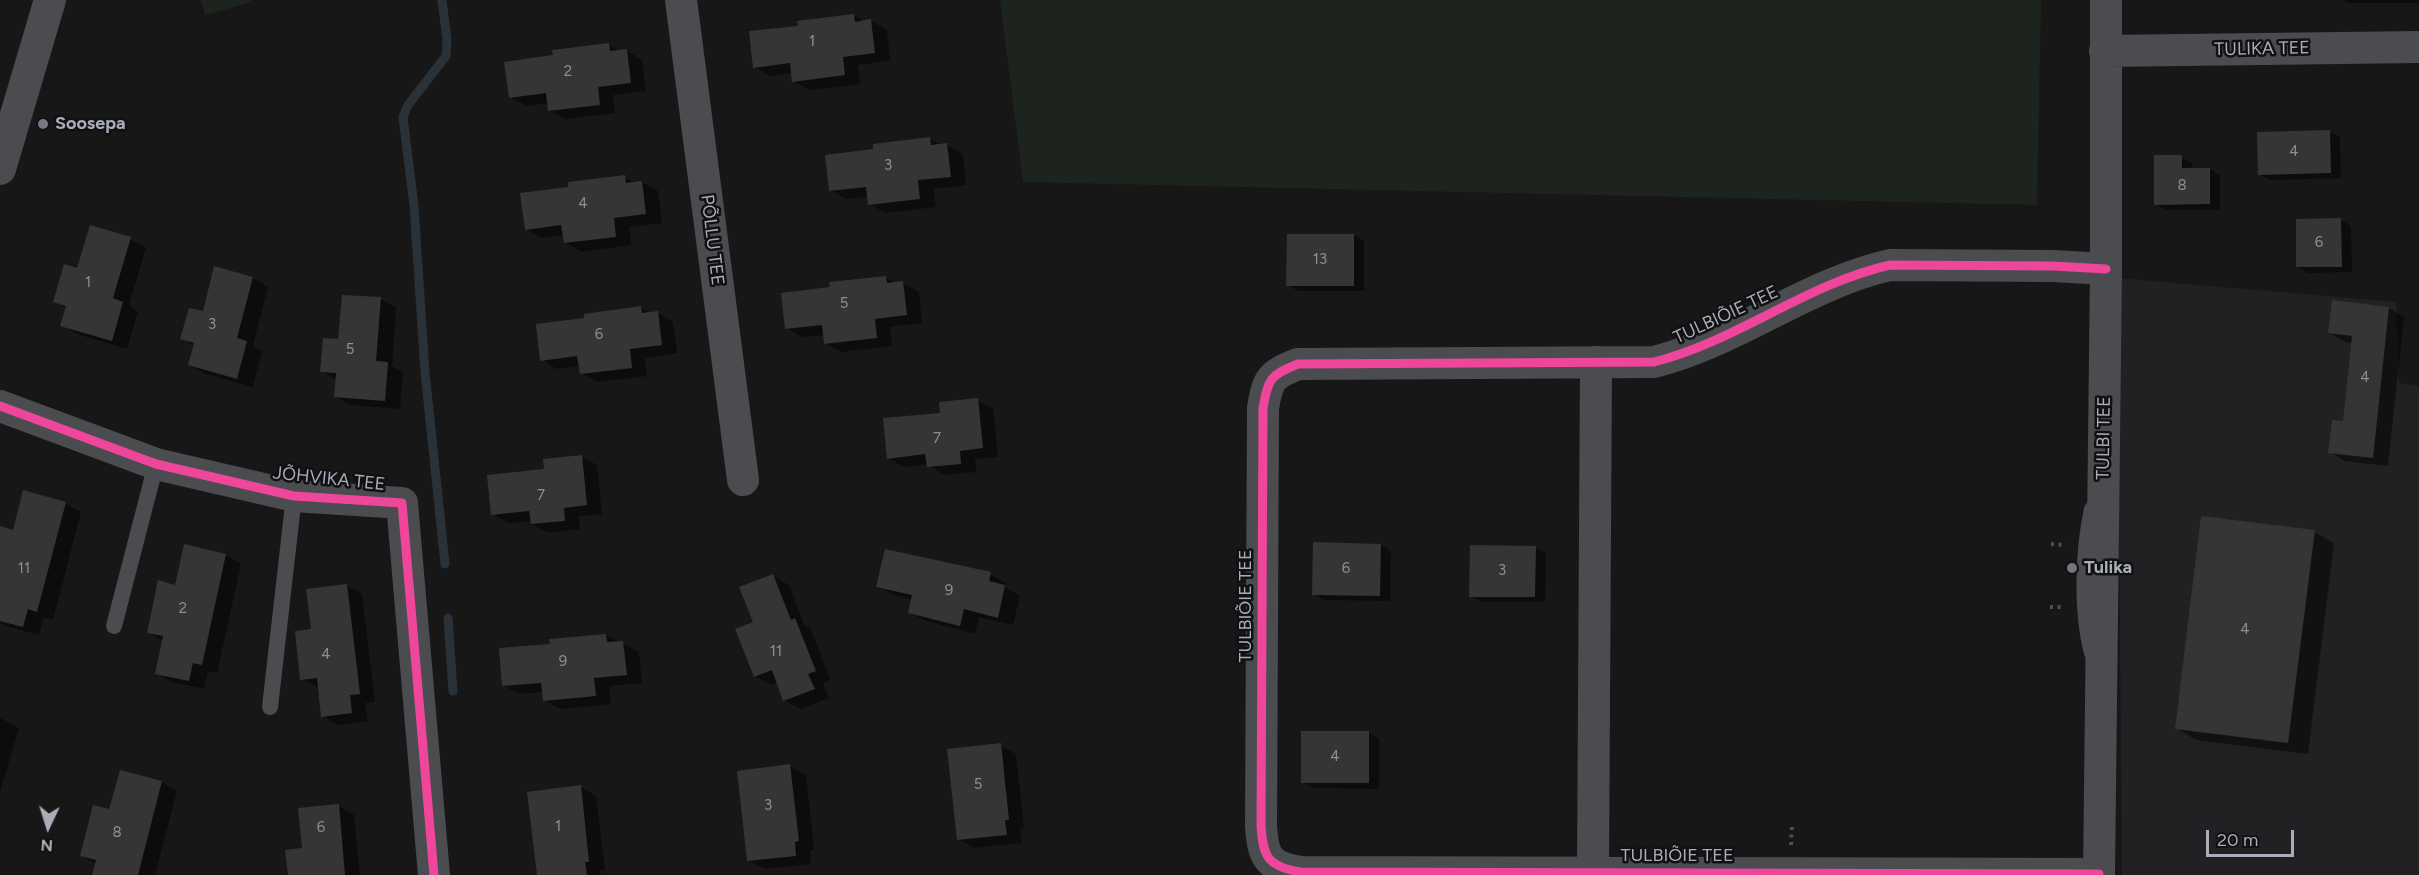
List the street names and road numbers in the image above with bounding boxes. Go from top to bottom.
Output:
street label: TULIKA TEE [2214,37,2310,61]
street label: PÕLLU TEE [696,193,728,287]
street label: TULBIÕIE TEE [1670,281,1782,349]
street label: TULBI TEE [2092,396,2116,480]
street label: JÕHVIKA TEE [272,462,386,496]
street label: TULBIÕIE TEE [1235,549,1257,663]
street label: TULBIÕIE TEE [1620,845,1734,867]

